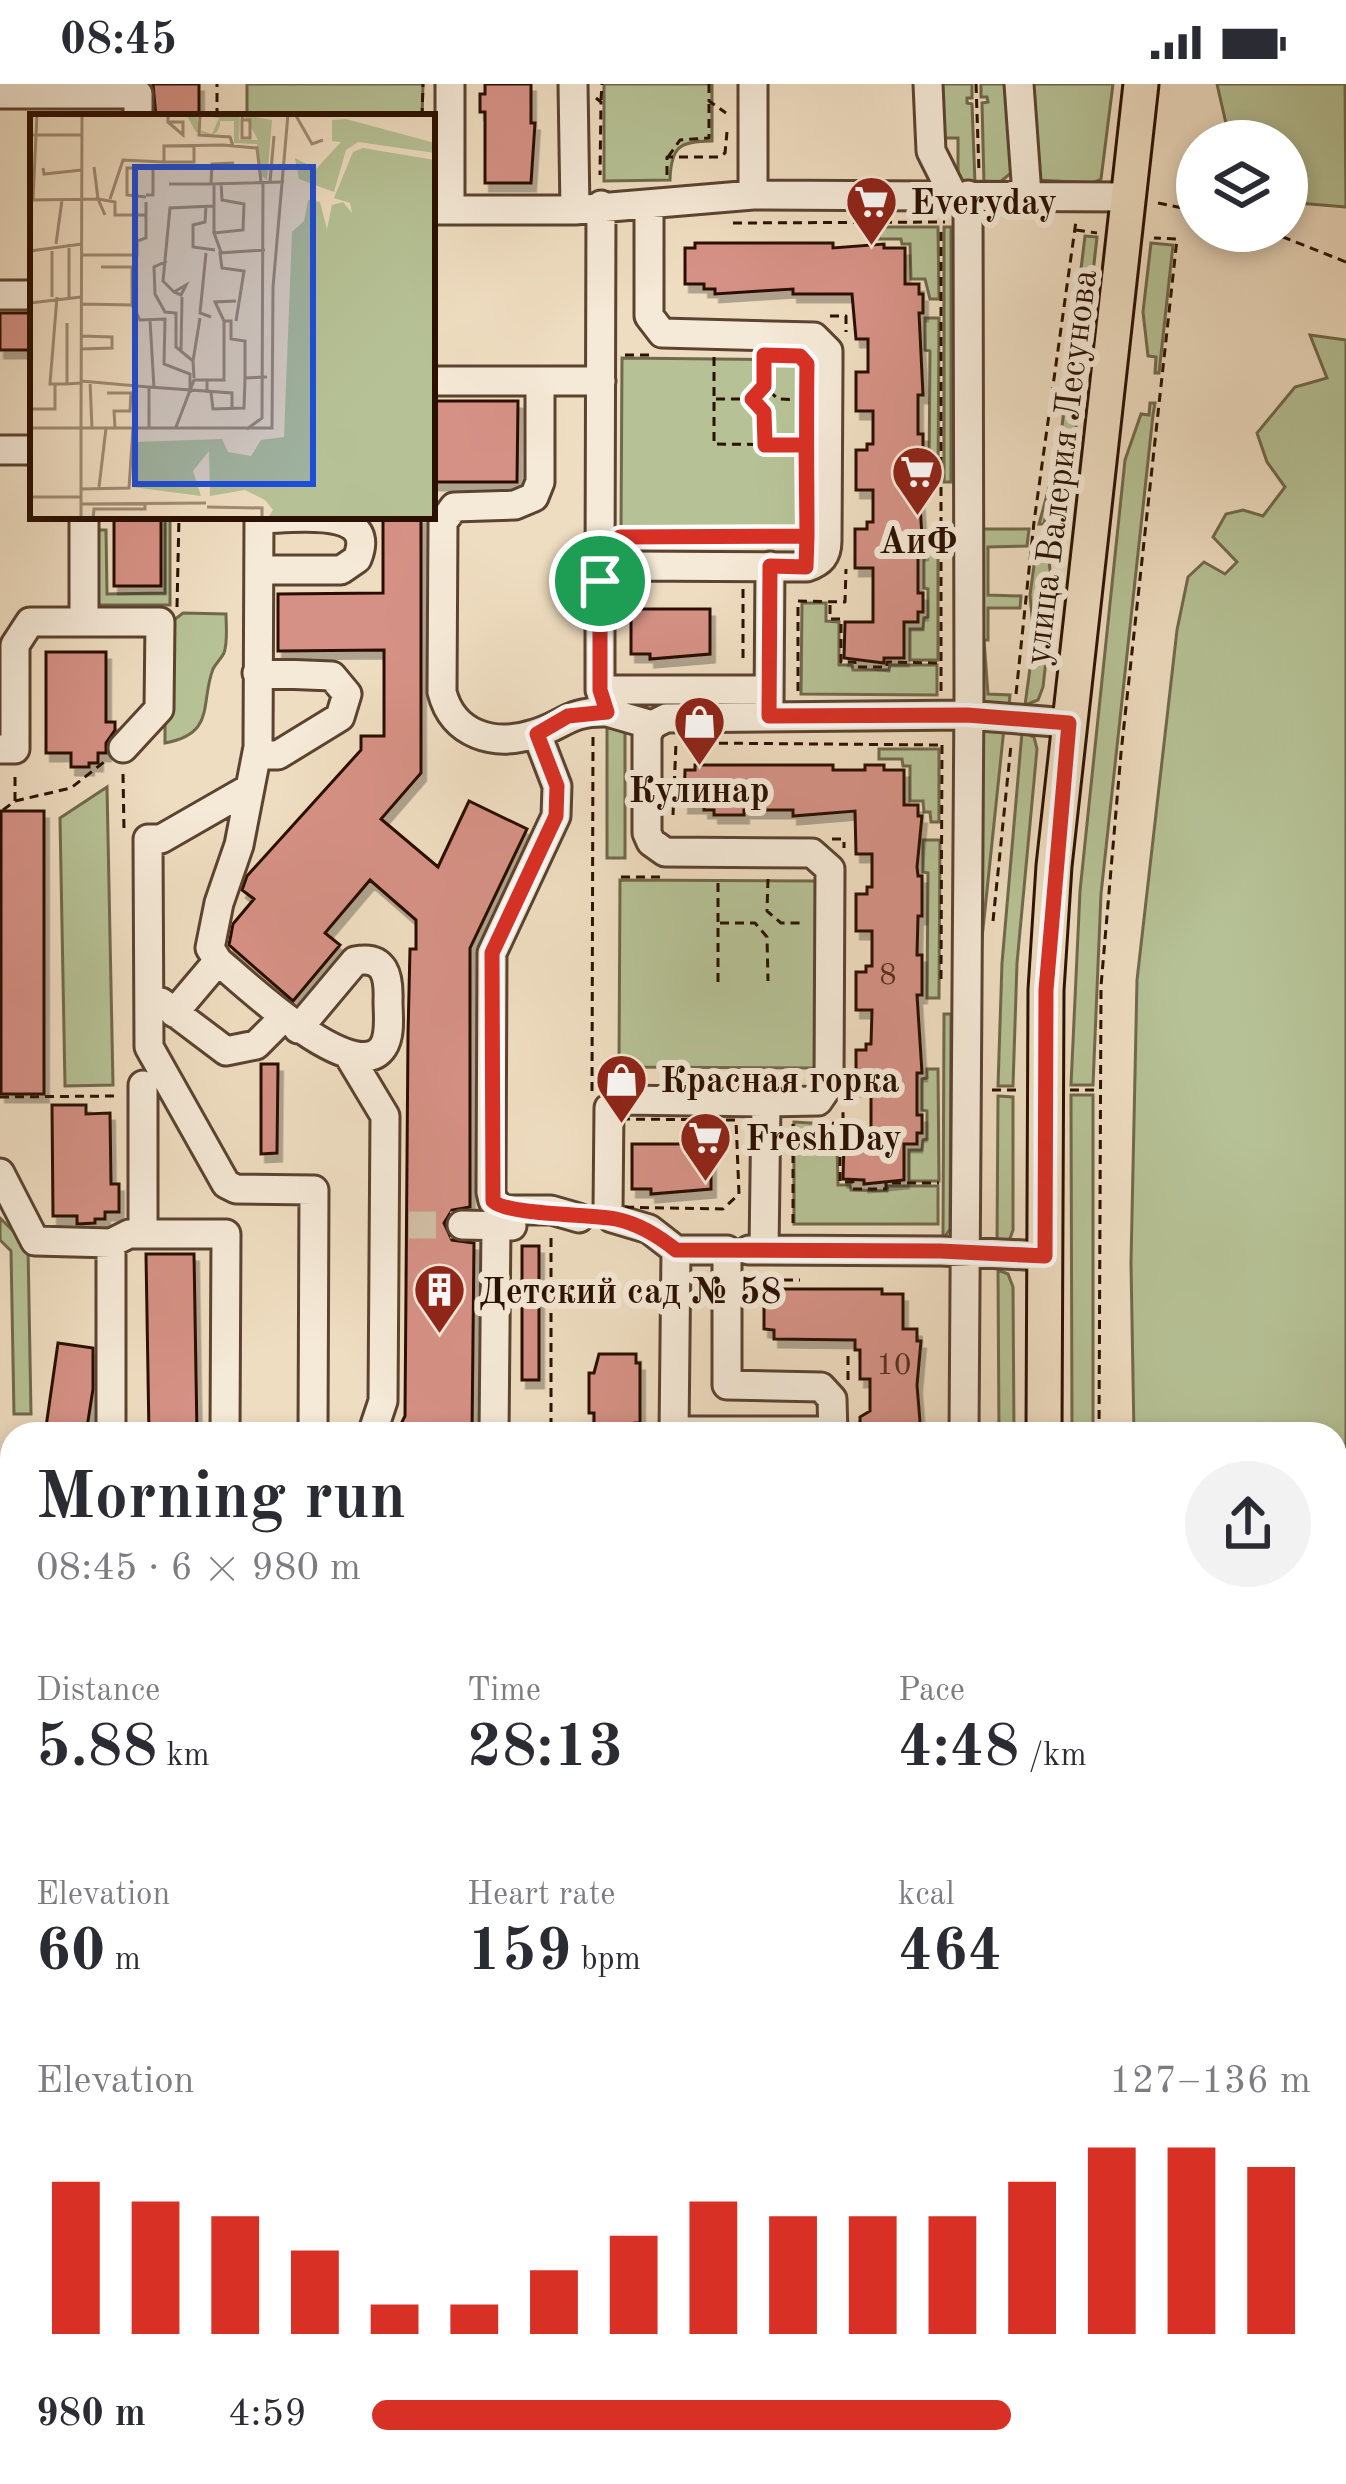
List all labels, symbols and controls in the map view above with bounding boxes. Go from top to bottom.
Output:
text: 08:45 [60,19,177,64]
inset map [30,114,435,519]
map controls [1176,120,1308,252]
button: layers [1176,120,1308,252]
supermarket icon: Everyday [843,173,899,247]
place label: Everyday [910,187,1057,223]
street label: улица Валерия Лесунова [1021,267,1105,667]
supermarket icon: АиФ [890,444,946,518]
place label: АиФ [879,526,957,562]
pin [549,530,651,632]
icon: arrive [567,548,633,614]
shop icon: Кулинар [671,693,727,767]
place label: Кулинар [629,775,769,811]
house number: 8 [879,961,897,991]
shop icon: Красная горка [593,1051,649,1125]
place label: Красная горка [660,1065,900,1101]
supermarket icon: FreshDay [678,1109,734,1183]
place label: FreshDay [745,1123,902,1159]
building icon: Детский сад № 58 [412,1262,468,1336]
place label: Детский сад № 58 [479,1276,781,1312]
house number: 10 [877,1351,911,1381]
button: share [1185,1461,1311,1587]
text: Morning run [36,1467,406,1533]
text: 08:45 · 6 × 980 m [36,1549,361,1588]
text: Distance [36,1675,160,1708]
text: Time [467,1675,541,1708]
text: Pace [898,1675,965,1708]
text: 5.88 [36,1719,157,1779]
text: 28:13 [467,1719,623,1779]
text: 4:48 [898,1719,1019,1779]
text: km [157,1740,210,1773]
text: /km [1019,1740,1087,1773]
text: Elevation [36,1879,170,1912]
text: Heart rate [467,1879,615,1912]
text: kcal [898,1879,955,1912]
text: 60 [36,1923,106,1983]
text: 159 [467,1923,571,1983]
text: 464 [898,1923,1002,1983]
text: m [106,1944,141,1977]
text: bpm [571,1944,641,1977]
text: Elevation [36,2062,195,2101]
text: 127–136 m [1109,2062,1311,2101]
text: 980 m [36,2395,146,2434]
text: 4:59 [228,2395,307,2434]

